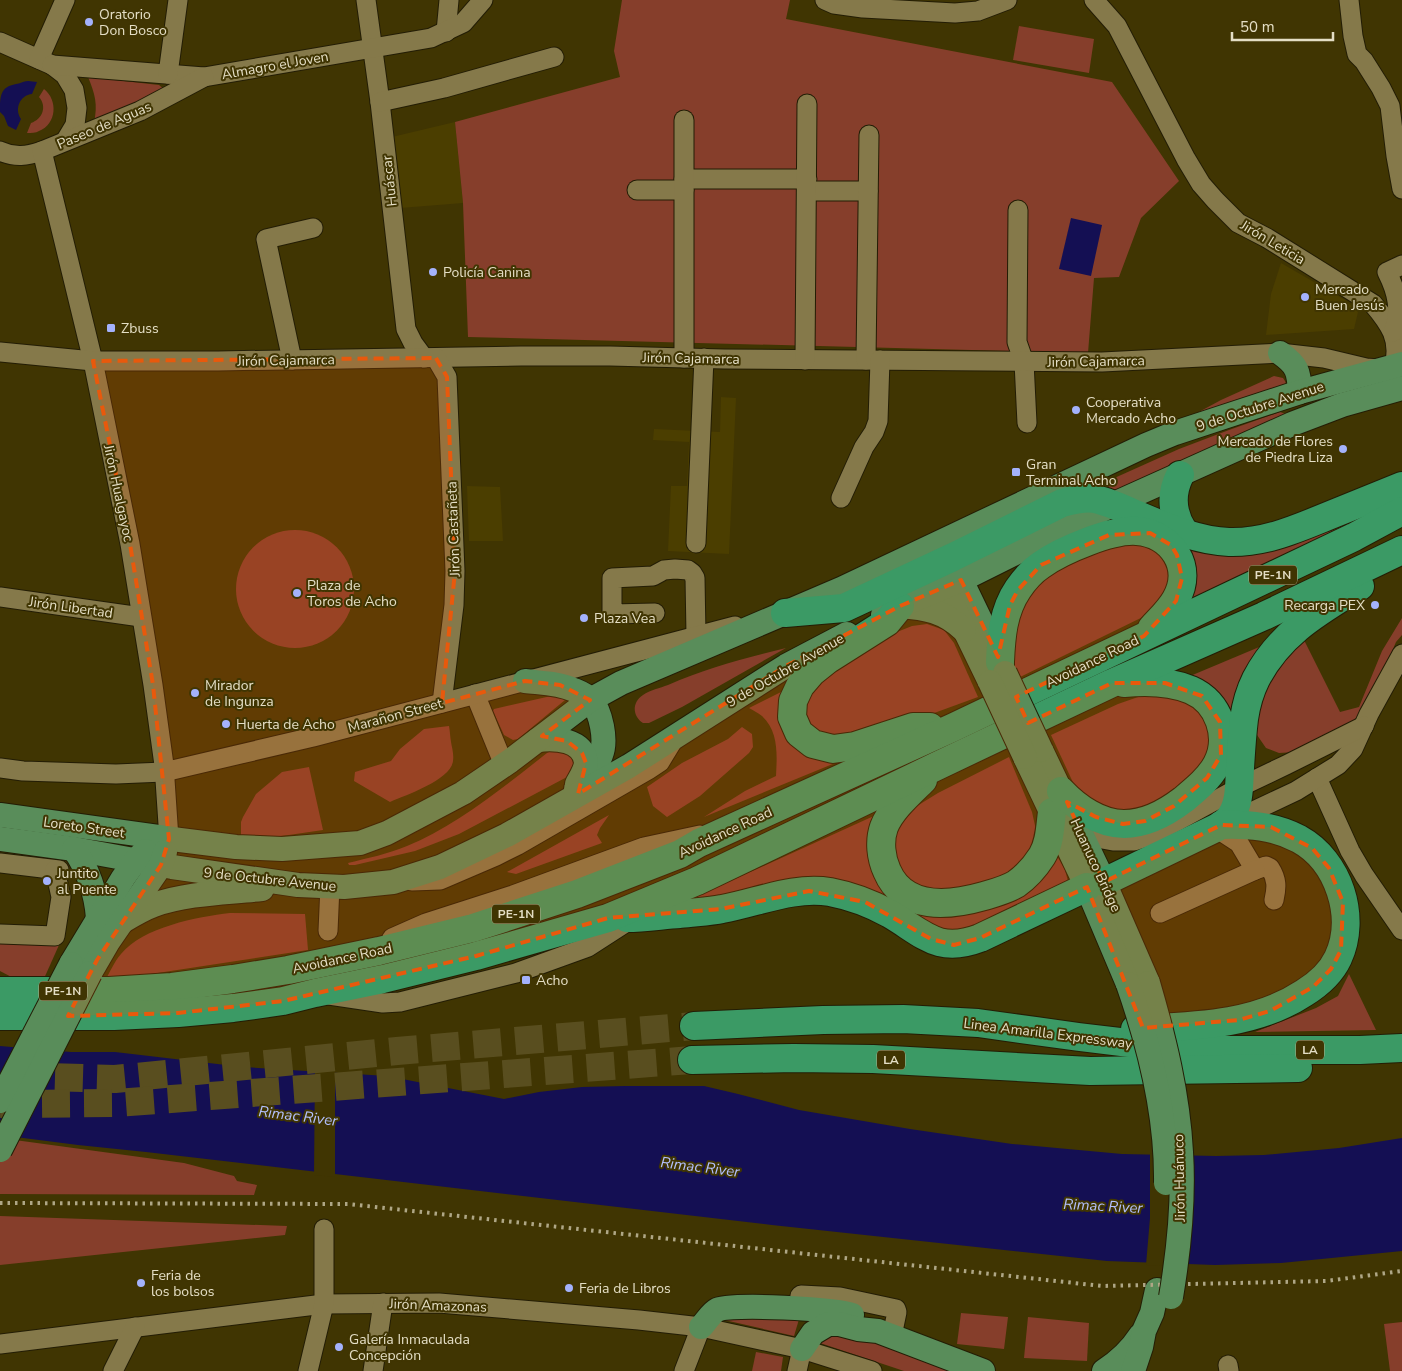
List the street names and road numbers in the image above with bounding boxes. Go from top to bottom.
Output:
street label: Almagro el Joven [220,47,330,84]
street label: Paseo de Aguas [54,97,155,154]
street label: Huáscar [377,154,402,208]
street label: Jirón Leticia [1236,215,1309,269]
street label: Jirón Cajamarca [641,348,740,369]
street label: Jirón Cajamarca [236,350,335,371]
street label: Jirón Cajamarca [1046,351,1145,372]
street label: 9 de Octubre Avenue [1194,377,1326,436]
street label: Jirón Hualgayoc [99,442,138,544]
street label: Jirón Castañeta [442,481,465,578]
road number: PE-1N [1249,566,1297,584]
street label: Jirón Libertad [27,592,114,623]
street label: 9 de Octubre Avenue [723,629,848,712]
street label: Avoidance Road [1042,631,1142,692]
street label: Marañon Street [346,694,445,737]
street label: Avoidance Road [675,802,775,863]
street label: Loreto Street [42,812,126,843]
street label: Huanuco Bridge [1066,815,1125,915]
street label: 9 de Octubre Avenue [203,863,337,896]
road number: PE-1N [492,904,540,924]
street label: Avoidance Road [290,939,394,978]
road number: PE-1N [39,981,87,1000]
street label: Linea Amarilla Expressway [962,1014,1134,1053]
road number: LA [1296,1040,1324,1060]
road number: LA [877,1050,905,1070]
street label: Jirón Huánuco [1169,1134,1190,1223]
street label: Jirón Amazonas [388,1294,487,1317]

